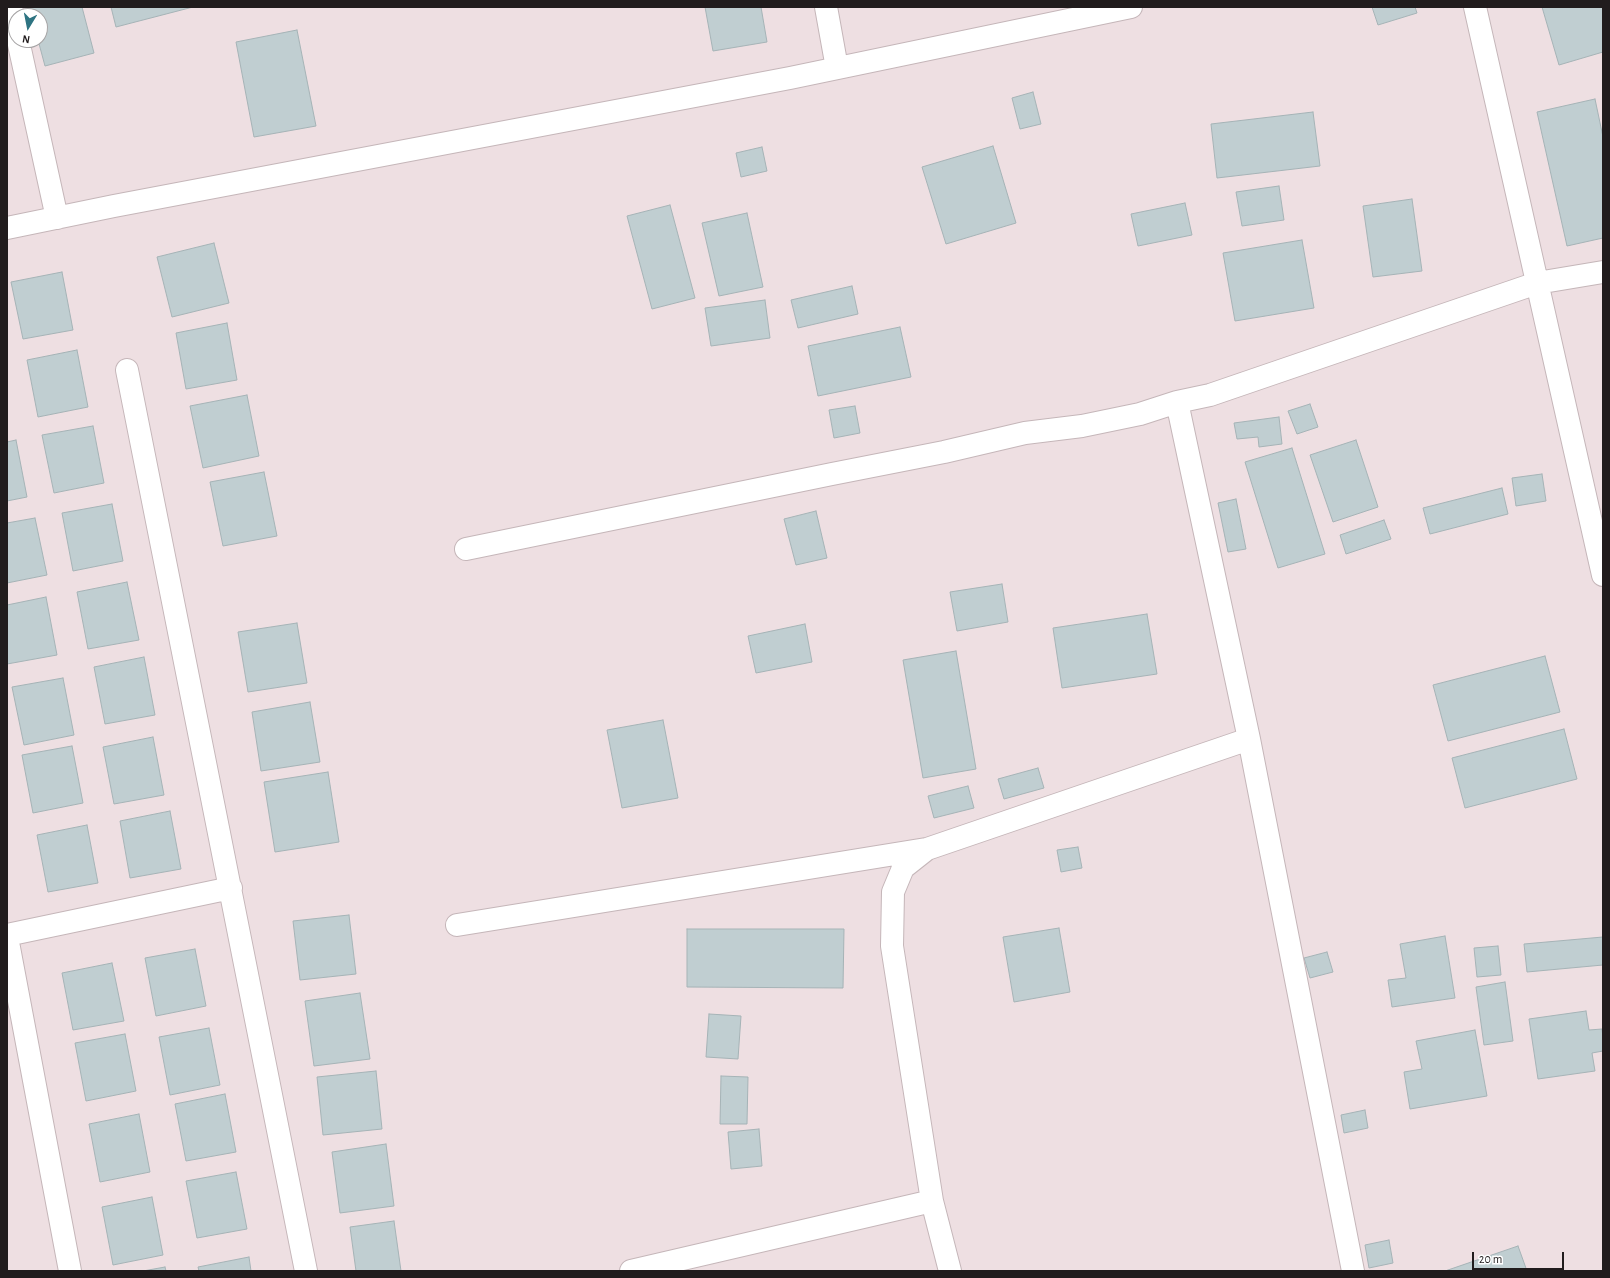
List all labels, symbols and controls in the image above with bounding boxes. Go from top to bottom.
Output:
north arrow [8,8,48,48]
text: N [21,33,31,45]
scale bar [1474,1244,1566,1270]
text: 20 m [1479,1253,1502,1265]

